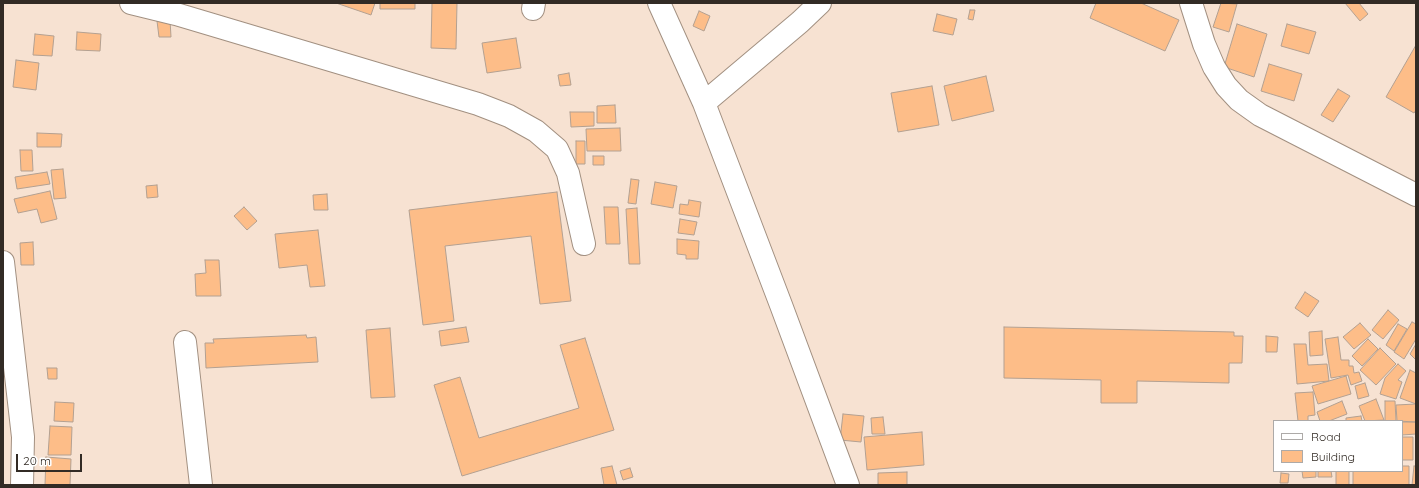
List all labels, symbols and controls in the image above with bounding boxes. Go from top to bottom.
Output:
legend [1273,420,1403,472]
text: Road [1311,429,1341,444]
scale bar [18,446,84,472]
text: Building [1311,449,1355,464]
text: 20 m [23,453,51,468]

